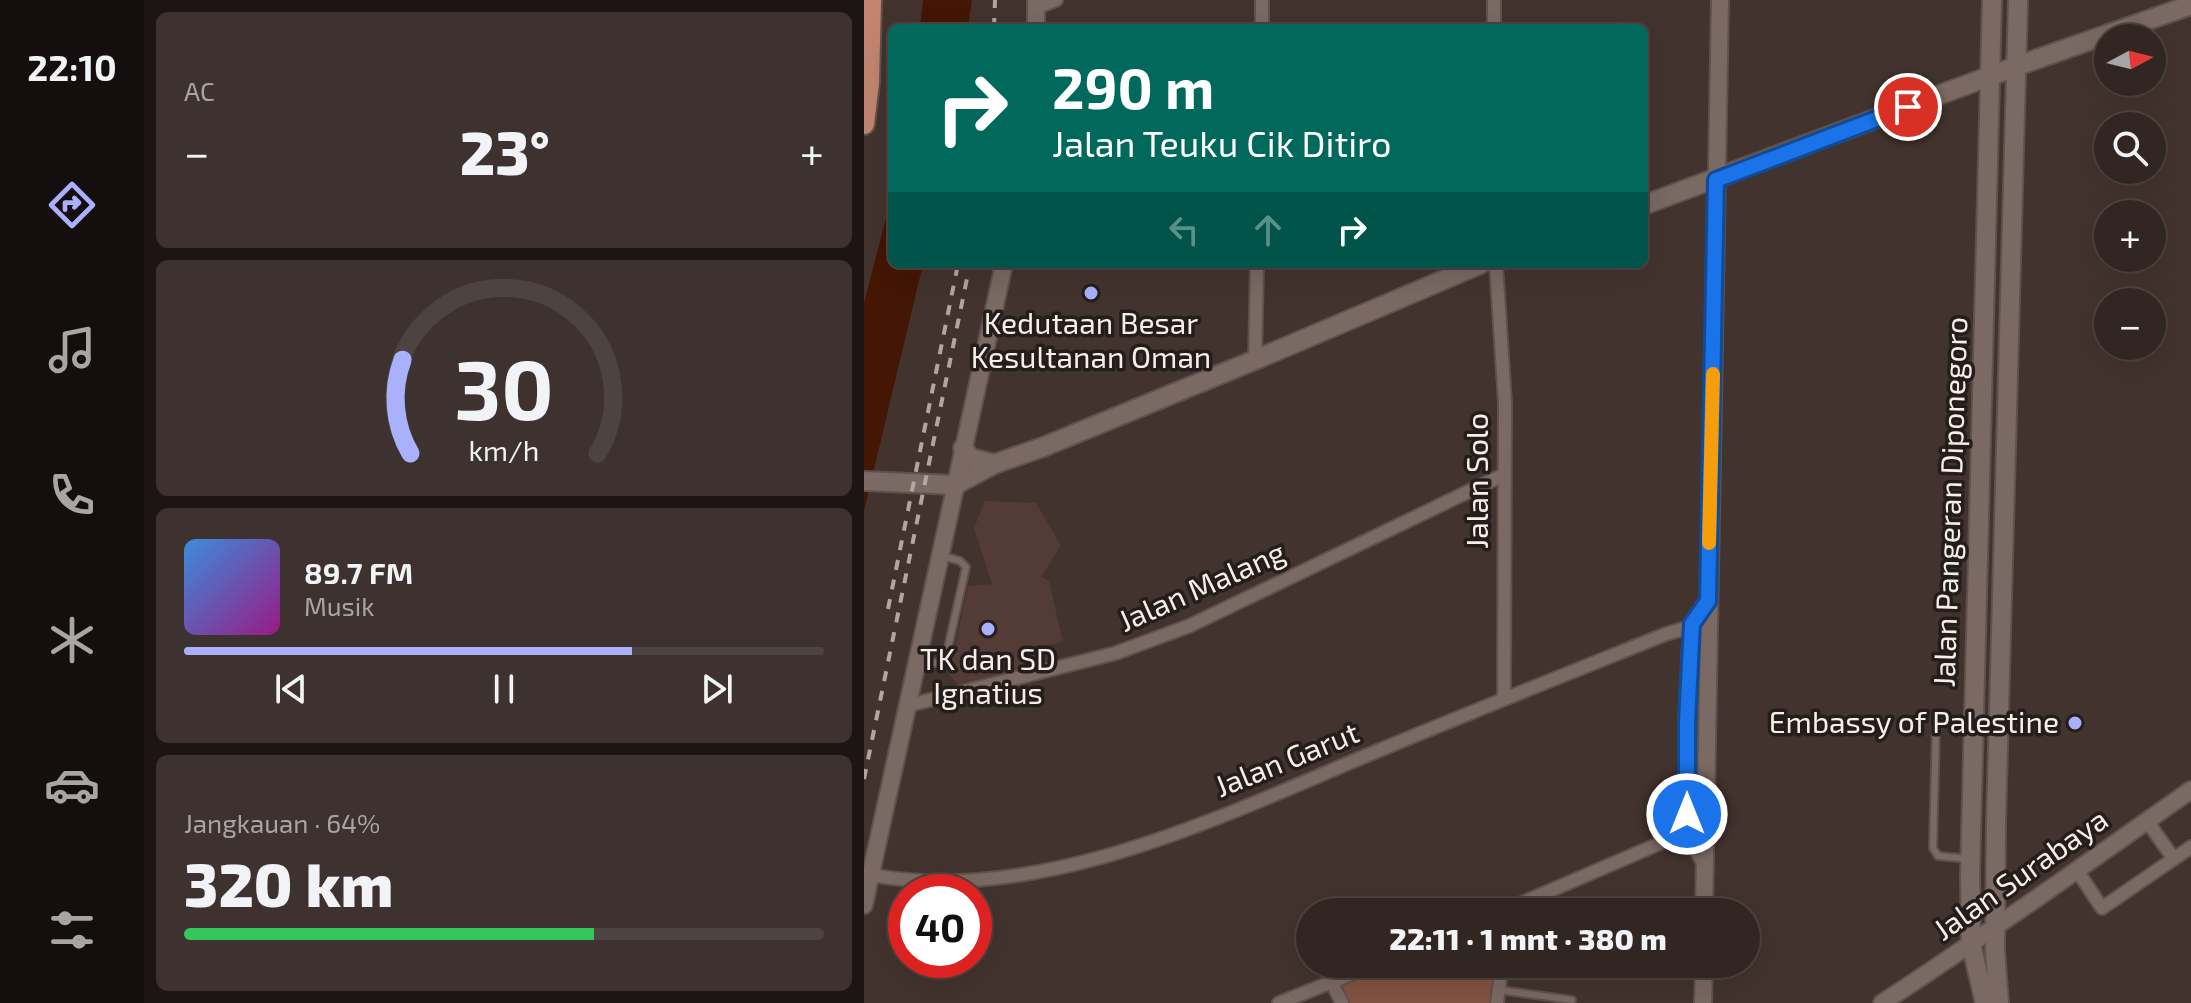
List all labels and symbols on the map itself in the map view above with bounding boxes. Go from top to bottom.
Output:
north arrow [2094,24,2166,96]
pin [1874,73,1942,141]
marker: Kedutaan Besar Kesultanan Oman [1082,284,1100,302]
place label: Kedutaan Besar Kesultanan Oman [971,304,1211,374]
street label: Jalan Pangeran Diponegoro [1925,316,1973,688]
street label: Jalan Solo [1458,413,1494,549]
street label: Jalan Malang [1112,532,1290,638]
marker: TK dan SD Ignatius [979,620,997,638]
place label: TK dan SD Ignatius [920,640,1056,710]
place label: Embassy of Palestine [1769,703,2059,739]
street label: Jalan Garut [1209,713,1363,803]
marker: Embassy of Palestine [2066,714,2084,732]
position arrow [1645,772,1729,856]
street label: Jalan Surabaya [1926,800,2114,947]
speed limit sign: 40 [888,874,992,978]

